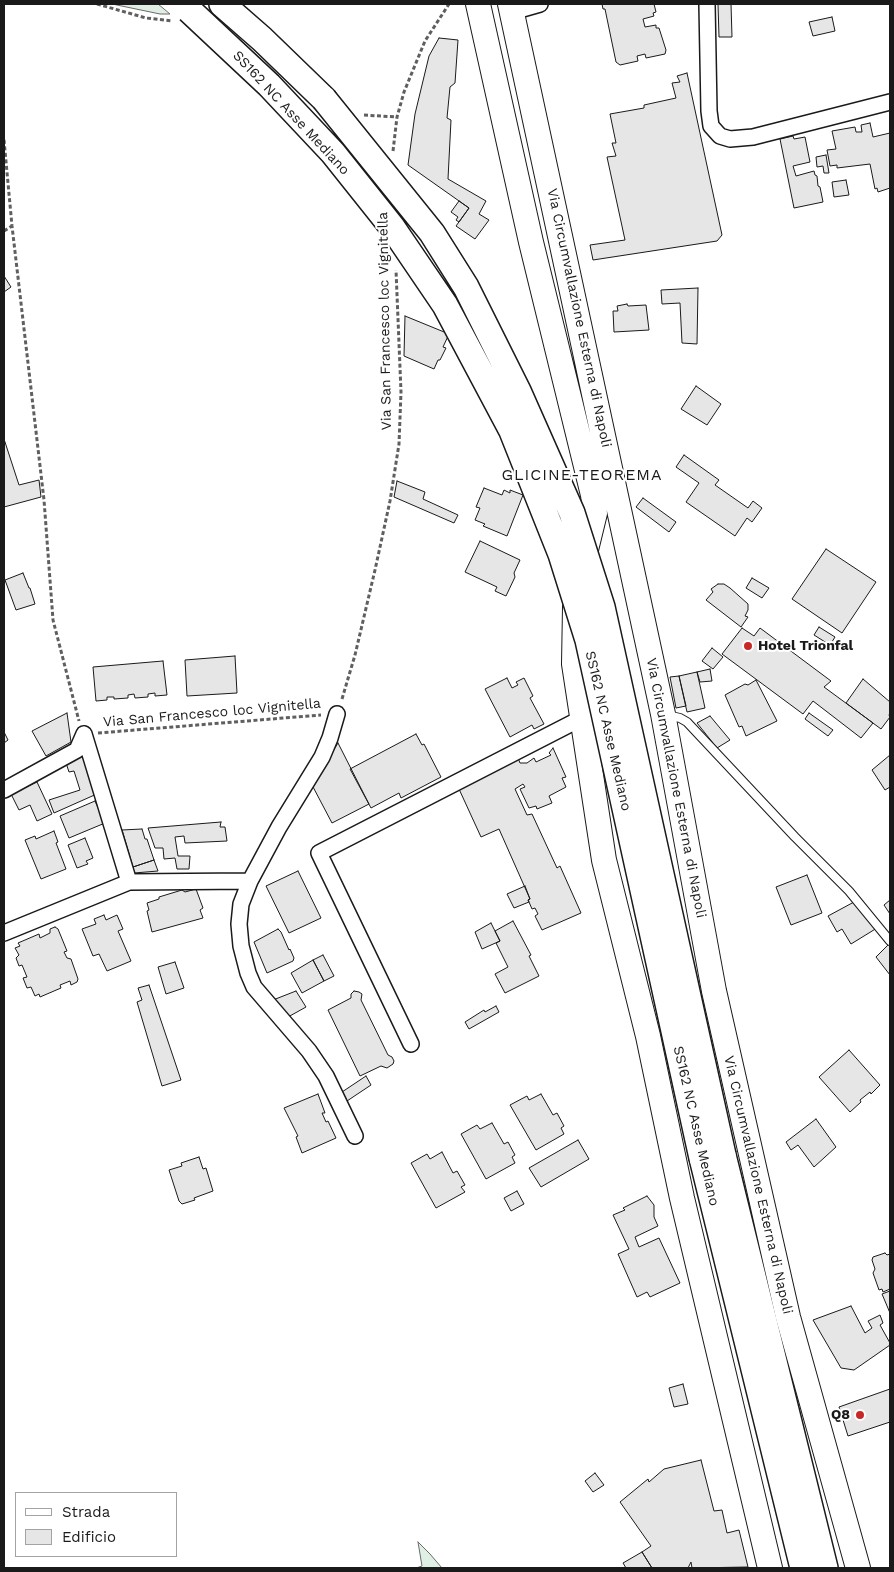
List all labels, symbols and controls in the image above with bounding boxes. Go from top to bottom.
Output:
street label: SS162 NC Asse Mediano [229,47,353,179]
street label: Via Circumvallazione Esterna di Napoli [543,187,615,449]
street label: Via San Francesco loc Vignitella [375,212,395,430]
district label: GLICINE-TEOREMA [500,465,664,485]
place label: Hotel Trionfal [758,638,853,654]
marker: Hotel Trionfal [742,640,754,652]
street label: SS162 NC Asse Mediano [581,649,635,813]
street label: Via Circumvallazione Esterna di Napoli [643,657,709,919]
street label: Via San Francesco loc Vignitella [102,695,322,731]
street label: SS162 NC Asse Mediano [669,1044,723,1208]
street label: Via Circumvallazione Esterna di Napoli [720,1054,796,1316]
place label: Q8 [831,1407,850,1423]
marker: Q8 [854,1409,866,1421]
legend [15,1492,178,1557]
text: Strada [62,1503,110,1521]
text: Edificio [62,1528,116,1546]

